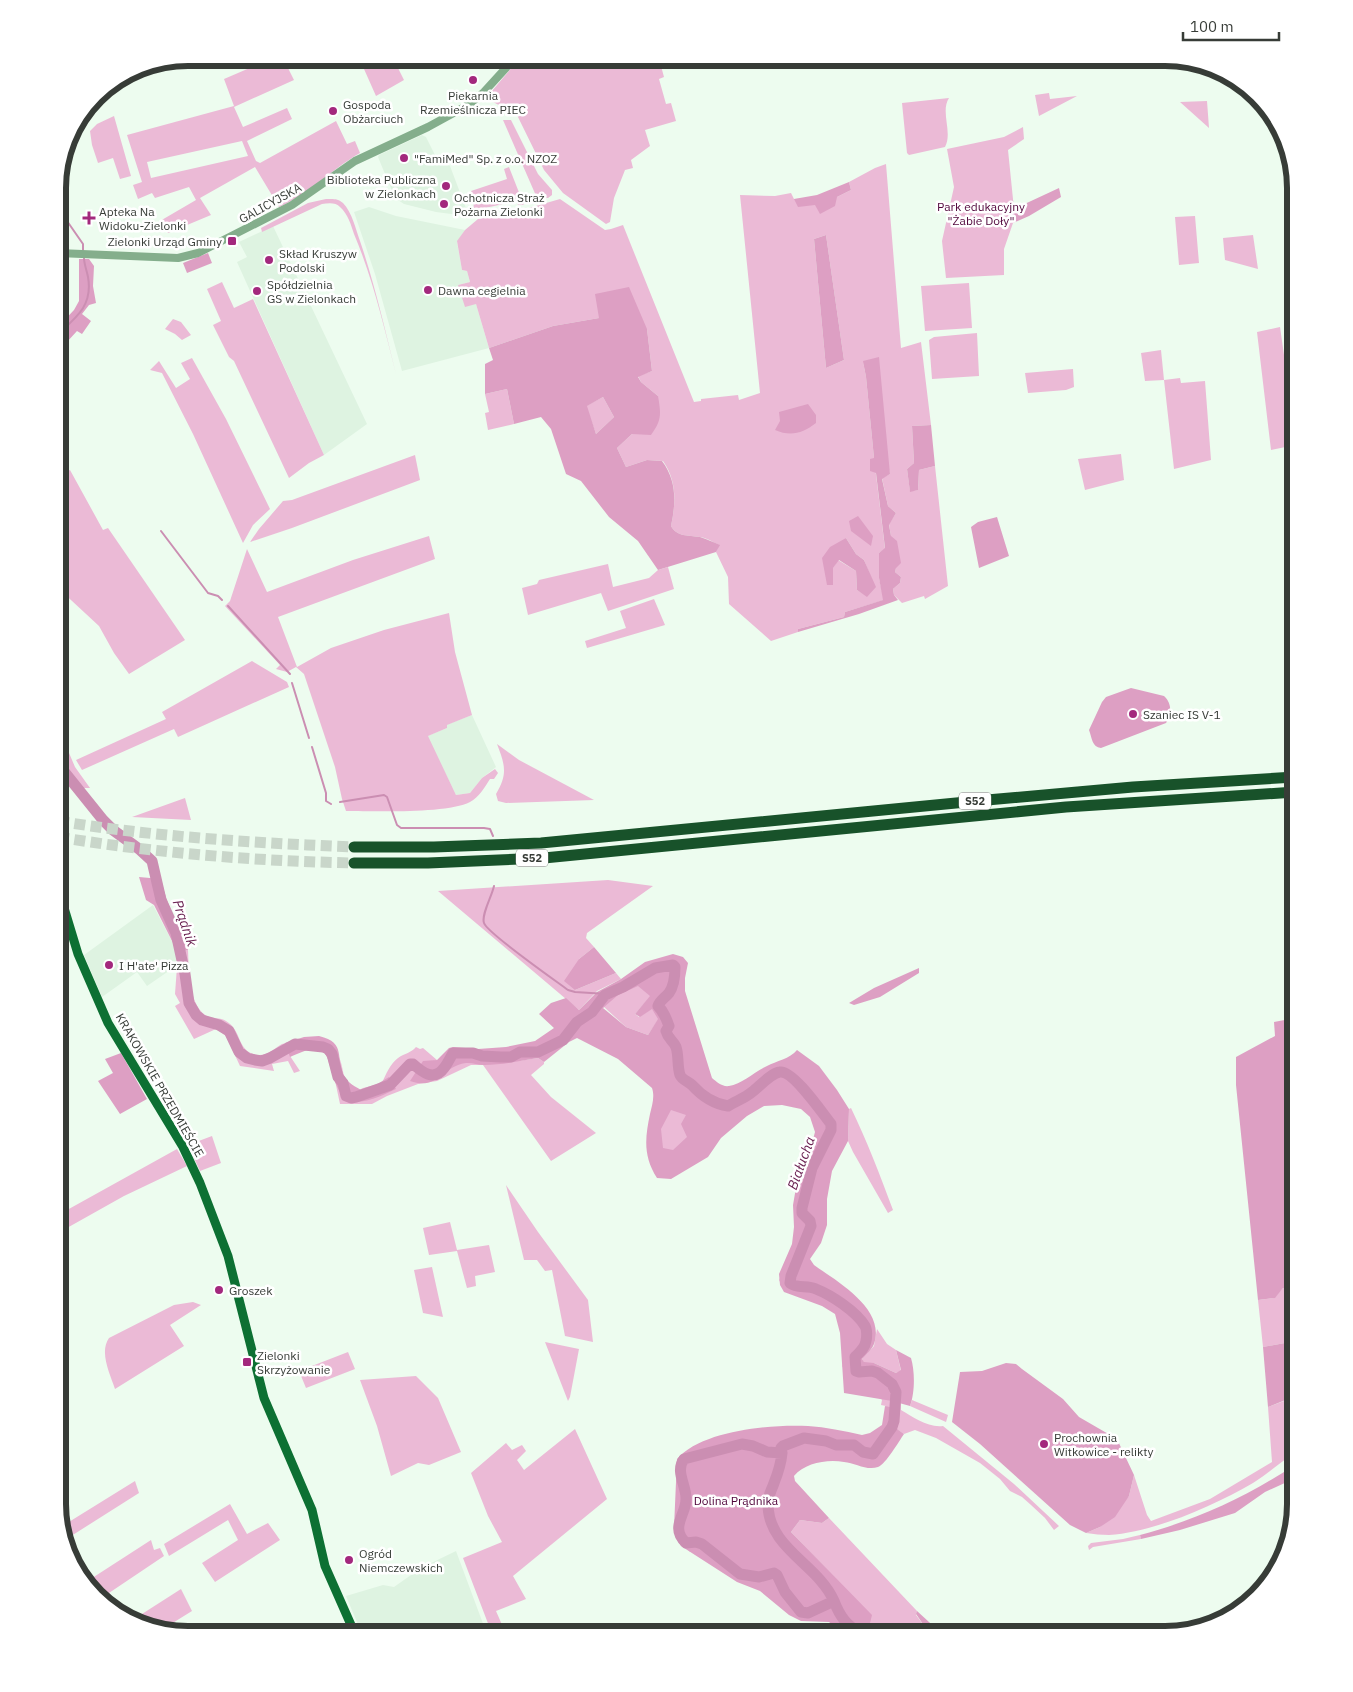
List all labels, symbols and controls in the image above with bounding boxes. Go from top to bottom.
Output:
scale bar [1183,10,1279,42]
text: 100 m [1190,17,1234,36]
marker: Piekarnia Rzemieślnicza PIEC [467,74,479,86]
place label: Piekarnia Rzemieślnicza PIEC [420,88,527,117]
place label: Gospoda Obżarciuch [343,97,403,126]
marker: Gospoda Obżarciuch [327,105,339,117]
place label: "FamiMed" Sp. z o.o. NZOZ [414,151,557,166]
marker: "FamiMed" Sp. z o.o. NZOZ [398,152,410,164]
place label: Biblioteka Publiczna w Zielonkach [327,172,437,201]
street label: GALICYJSKA [236,180,304,226]
marker: Biblioteka Publiczna w Zielonkach [440,180,452,192]
place label: Ochotnicza Straż Pożarna Zielonki [454,190,545,219]
marker: Ochotnicza Straż Pożarna Zielonki [438,198,450,210]
park label: Park edukacyjny "Żabie Doły" [937,199,1025,228]
place label: Apteka Na Widoku-Zielonki [99,204,186,233]
marker: Apteka Na Widoku-Zielonki [83,212,95,224]
place label: Zielonki Urząd Gminy [108,234,222,249]
marker: Zielonki Urząd Gminy [226,235,238,247]
place label: Skład Kruszyw Podolski [279,246,357,275]
marker: Skład Kruszyw Podolski [263,254,275,266]
place label: Spółdzielnia GS w Zielonkach [267,277,356,306]
place label: Dawna cegielnia [438,283,526,298]
marker: Dawna cegielnia [422,284,434,296]
marker: Spółdzielnia GS w Zielonkach [251,285,263,297]
place label: Szaniec IS V-1 [1143,707,1221,722]
marker: Szaniec IS V-1 [1127,708,1139,720]
road number: S52 [959,792,991,809]
road number: S52 [516,850,548,866]
water label: Prądnik [169,897,202,949]
place label: I H'ate' Pizza [119,958,189,973]
marker: I H'ate' Pizza [103,959,115,971]
street label: KRAKOWSKIE PRZEDMIEŚCIE [113,1010,207,1160]
water label: Białucha [783,1134,819,1192]
place label: Groszek [229,1283,273,1298]
marker: Groszek [213,1284,225,1296]
place label: Zielonki Skrzyżowanie [257,1348,331,1377]
marker: Zielonki Skrzyżowanie [241,1356,253,1368]
place label: Prochownia Witkowice - relikty [1054,1430,1154,1459]
marker: Prochownia Witkowice - relikty [1038,1438,1050,1450]
park label: Dolina Prądnika [694,1493,779,1508]
place label: Ogród Niemczewskich [359,1546,443,1575]
marker: Ogród Niemczewskich [343,1554,355,1566]

